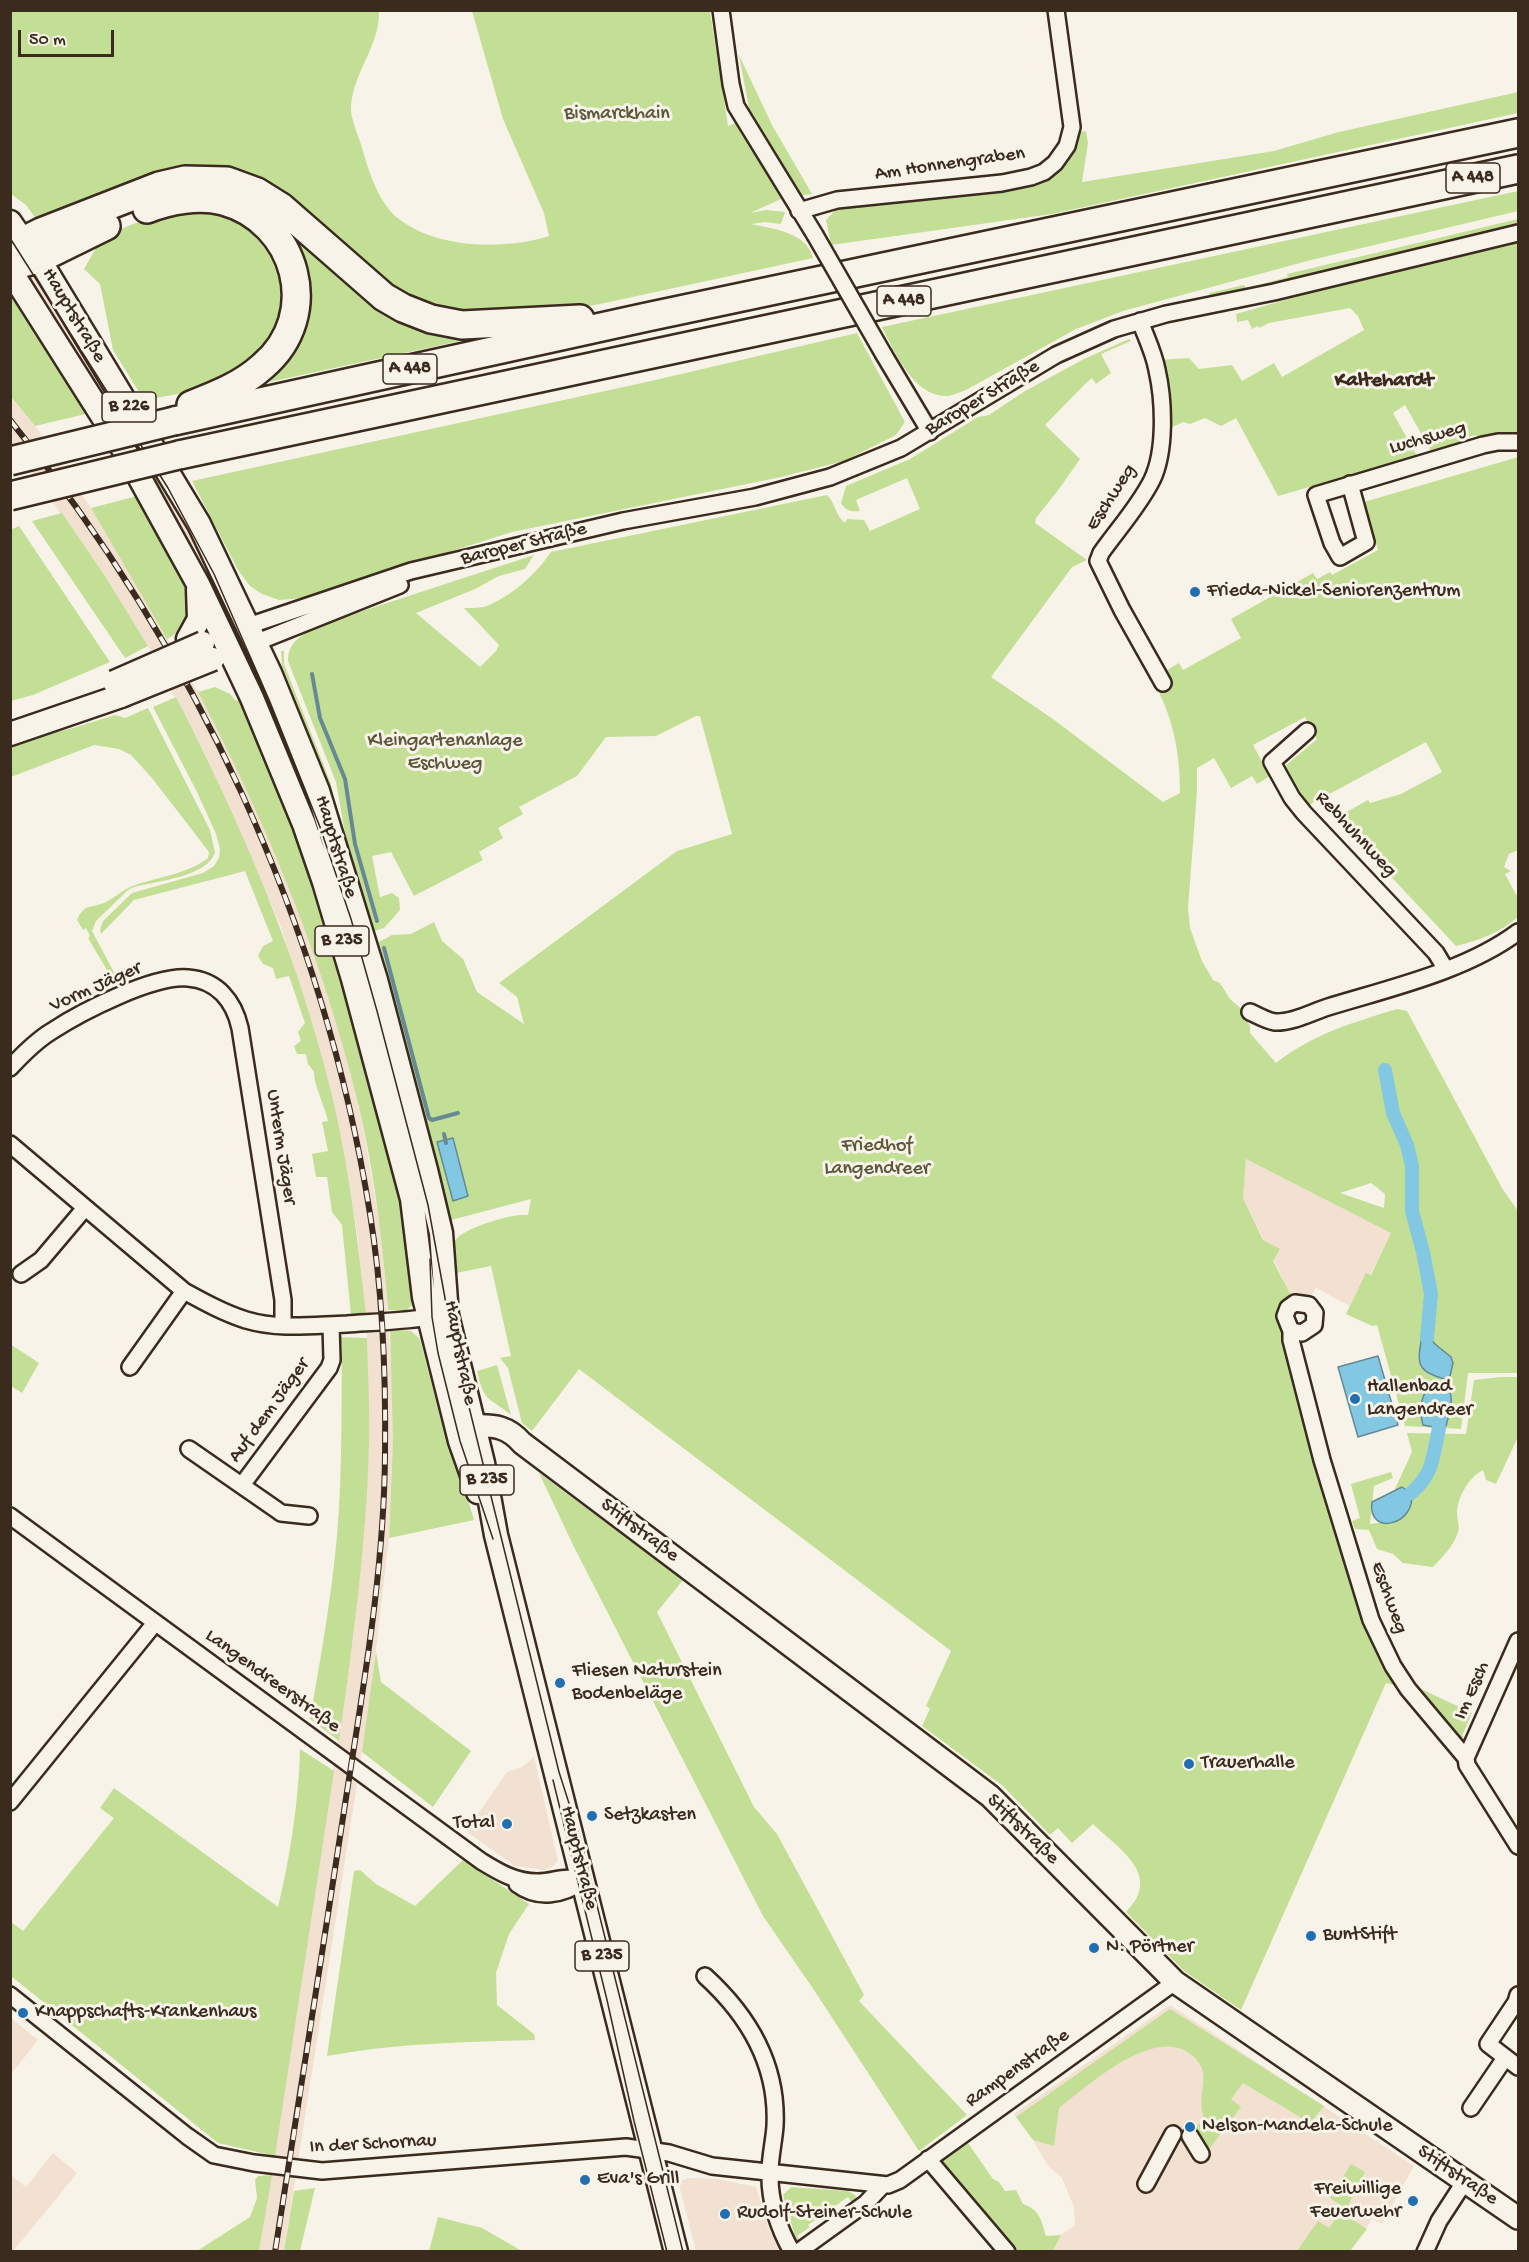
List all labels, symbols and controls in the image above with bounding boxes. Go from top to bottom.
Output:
scale bar [21,18,117,56]
text: 50 m [29,30,66,51]
park label: Bismarckhain [564,103,670,127]
street label: Am Honnengraben [873,143,1027,187]
road number: A 448 [1446,163,1500,193]
street label: Hauptstraße [35,264,111,368]
road number: A 448 [877,286,931,316]
road number: A 448 [383,354,437,384]
street label: Baroper Straße [922,356,1044,442]
district label: Kaltehardt [1335,369,1433,395]
road number: B 226 [102,392,156,422]
street label: Luchsweg [1387,417,1469,461]
street label: Eschweg [1082,460,1142,536]
street label: Baroper Straße [459,518,589,572]
place label: Frieda-Nickel-Seniorenzentrum [1207,580,1460,604]
marker: Frieda-Nickel-Seniorenzentrum [1188,585,1202,599]
park label: Kleingartenanlage Eschweg [368,730,522,777]
street label: Rebhuhnweg [1309,787,1401,883]
street label: Hauptstraße [308,793,362,901]
road number: B 235 [315,926,369,956]
street label: Vorm Jäger [46,957,146,1019]
street label: Unterm Jäger [259,1088,301,1206]
park label: Friedhof Langendreer [824,1135,930,1182]
street label: Hauptstraße [437,1299,481,1407]
street label: Auf dem Jäger [224,1354,316,1468]
place label: Hallenbad Langendreer [1367,1376,1473,1423]
marker: Hallenbad Langendreer [1348,1392,1362,1406]
road number: B 235 [460,1465,514,1495]
street label: Stiftstraße [595,1494,683,1568]
street label: Eschweg [1364,1559,1412,1637]
street label: Langendreerstraße [199,1625,345,1739]
street label: Im Esch [1450,1658,1496,1724]
place label: Fliesen Naturstein Bodenbeläge [572,1660,722,1707]
marker: Fliesen Naturstein Bodenbeläge [553,1676,567,1690]
place label: Trauerhalle [1201,1752,1295,1776]
marker: Trauerhalle [1182,1757,1196,1771]
street label: Stiftstraße [980,1789,1064,1871]
street label: Hauptstraße [554,1804,602,1912]
place label: Setzkasten [604,1804,696,1828]
marker: Setzkasten [585,1809,599,1823]
place label: Total [453,1812,495,1836]
marker: Total [500,1817,514,1831]
place label: BuntStift [1323,1924,1396,1948]
marker: BuntStift [1304,1929,1318,1943]
place label: N. Pörtner [1106,1936,1194,1960]
road number: B 235 [575,1941,629,1971]
marker: N. Pörtner [1087,1941,1101,1955]
place label: Knappschafts-Krankenhaus [35,2001,256,2025]
marker: Knappschafts-Krankenhaus [16,2006,30,2020]
street label: Rampenstraße [961,2024,1075,2114]
place label: Nelson-Mandela-Schule [1202,2115,1393,2139]
marker: Nelson-Mandela-Schule [1183,2120,1197,2134]
street label: In der Schornau [309,2130,437,2160]
street label: Stiftstraße [1412,2140,1502,2212]
place label: Eva's Grill [597,2168,679,2192]
marker: Eva's Grill [578,2173,592,2187]
place label: Freiwillige Feuerwehr [1310,2178,1401,2225]
marker: Freiwillige Feuerwehr [1406,2194,1420,2208]
place label: Rudolf-Steiner-Schule [737,2202,912,2226]
marker: Rudolf-Steiner-Schule [718,2207,732,2221]

